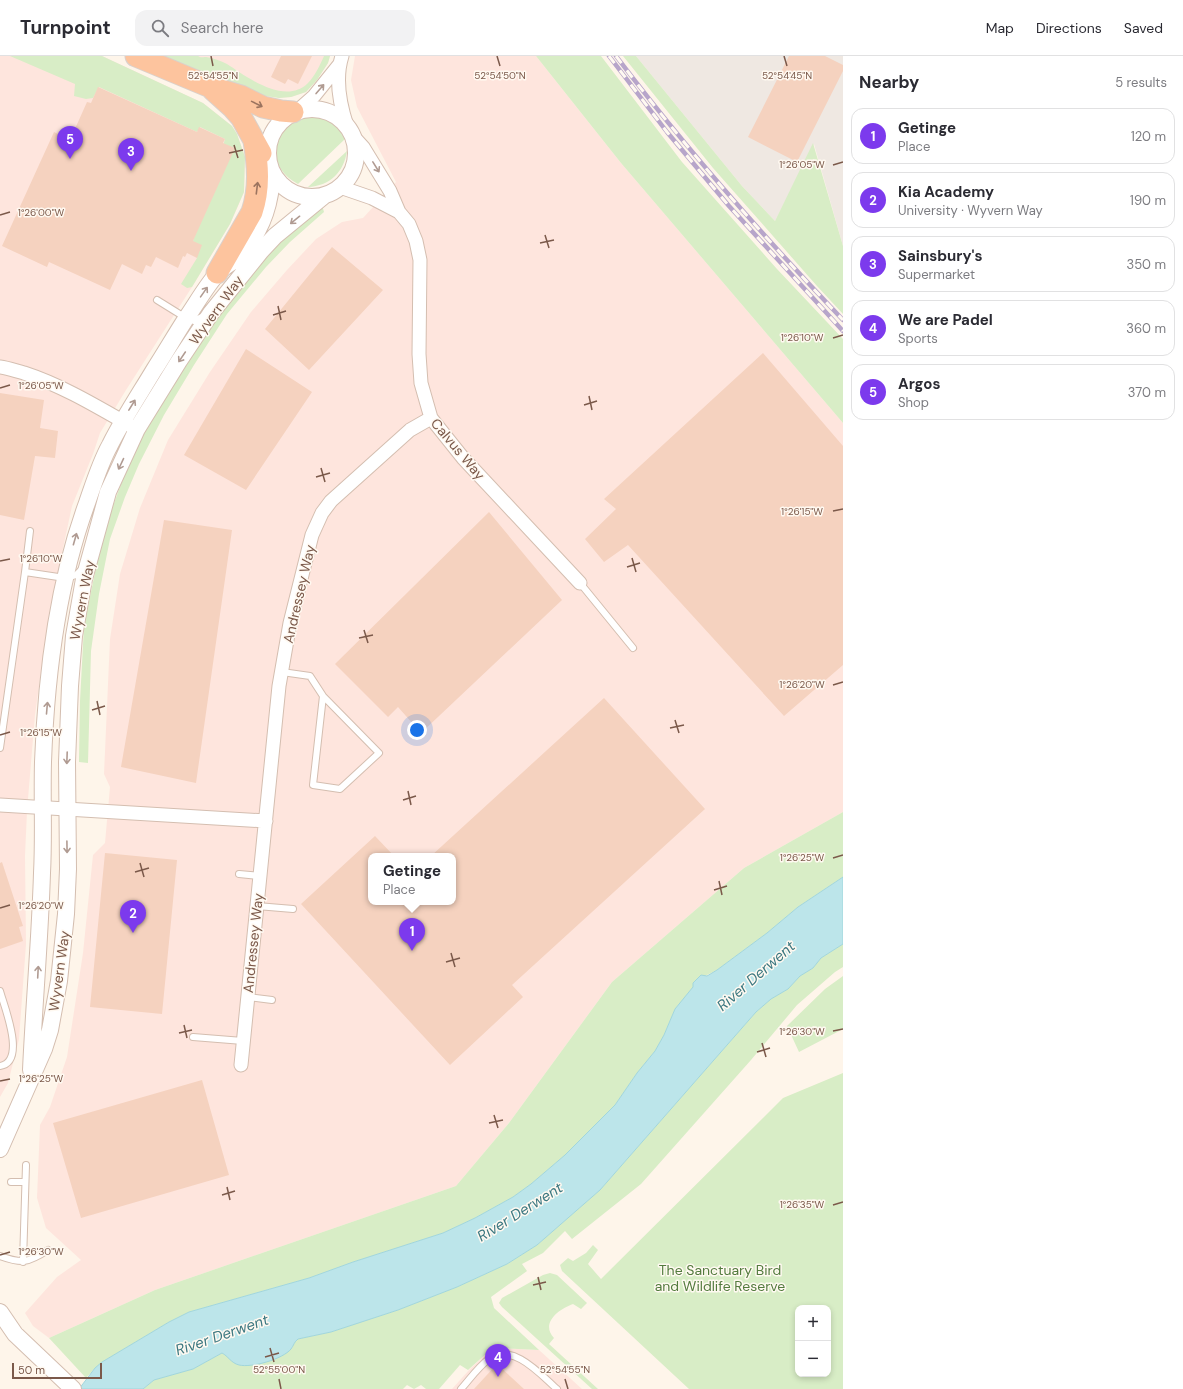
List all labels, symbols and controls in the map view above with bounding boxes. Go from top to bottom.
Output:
search box [135,10,415,46]
text: Turnpoint [20,15,111,40]
icon: search [149,17,171,39]
text: Search here [181,18,264,38]
text: Map [986,19,1014,37]
text: Directions [1036,19,1102,37]
text: Saved [1124,19,1163,37]
text: 52°54'55"N [188,69,238,82]
text: 52°54'50"N [474,69,526,82]
text: 52°54'45"N [762,69,812,82]
text: Nearby [859,71,919,93]
text: 5 results [1115,74,1167,91]
one-way arrow [315,84,324,95]
one-way arrow [251,101,263,108]
text: Getinge [898,118,956,138]
pin: 5 [57,126,83,159]
text: 1 [871,128,875,145]
text: 120 m [1131,128,1166,145]
pin: 3 [118,138,144,171]
text: Place [898,138,930,155]
text: 1°26'05"W [779,158,825,171]
one-way arrow [372,161,380,173]
one-way arrow [253,182,261,195]
text: Kia Academy [898,182,994,202]
text: 2 [869,192,877,209]
text: 190 m [1130,192,1166,209]
text: University · Wyvern Way [898,202,1043,219]
text: 1°26'00"W [18,206,65,219]
one-way arrow [290,215,300,224]
text: Sainsbury's [898,246,982,266]
text: 3 [869,256,877,273]
text: 350 m [1126,256,1166,273]
text: Supermarket [898,266,975,283]
street label: Wyvern Way [185,272,247,348]
one-way arrow [200,287,208,298]
text: We are Padel [898,310,993,330]
text: 4 [869,320,877,337]
text: 360 m [1126,320,1166,337]
text: Sports [898,330,938,347]
text: 1°26'10"W [781,331,824,344]
one-way arrow [178,351,186,362]
text: Argos [898,374,940,394]
text: 1°26'05"W [18,379,64,392]
text: 5 [869,384,877,401]
text: 370 m [1128,384,1166,401]
text: Shop [898,394,929,411]
one-way arrow [129,399,137,411]
street label: Calvus Way [427,414,489,484]
one-way arrow [117,458,124,470]
text: 1°26'15"W [781,505,823,518]
one-way arrow [72,533,79,546]
street label: Andressey Way [279,543,319,645]
text: 1°26'10"W [20,552,63,565]
street label: Wyvern Way [65,558,99,642]
text: 1°26'20"W [779,678,825,691]
one-way arrow [43,702,51,715]
your location [407,720,427,740]
text: 1°26'15"W [20,726,62,739]
one-way arrow [63,751,71,764]
one-way arrow [64,840,71,853]
text: 1°26'25"W [780,851,825,864]
popup [368,853,456,905]
text: Getinge [383,861,441,881]
text: Place [383,881,415,898]
street label: Andressey Way [239,892,267,994]
text: 1°26'20"W [18,899,64,912]
pin: 2 [120,900,146,933]
pin: 1 [399,918,425,951]
street label: Wyvern Way [44,929,74,1013]
water label: River Derwent [713,936,800,1016]
one-way arrow [34,966,41,979]
text: 1°26'30"W [779,1025,825,1038]
text: 1°26'25"W [19,1072,64,1085]
water label: River Derwent [473,1178,567,1246]
text: 1°26'35"W [780,1198,825,1211]
text: 1°26'30"W [18,1245,64,1258]
park label: The Sanctuary Bird and Wildlife Reserve [655,1261,785,1295]
map controls [795,1305,831,1377]
button: + [795,1305,831,1341]
water label: River Derwent [173,1310,272,1360]
button: − [795,1341,831,1377]
pin: 4 [485,1344,511,1377]
scale bar [12,1361,102,1380]
text: 50 m [18,1363,45,1377]
text: 52°55'00"N [253,1363,305,1376]
text: 52°54'55"N [540,1363,590,1376]

